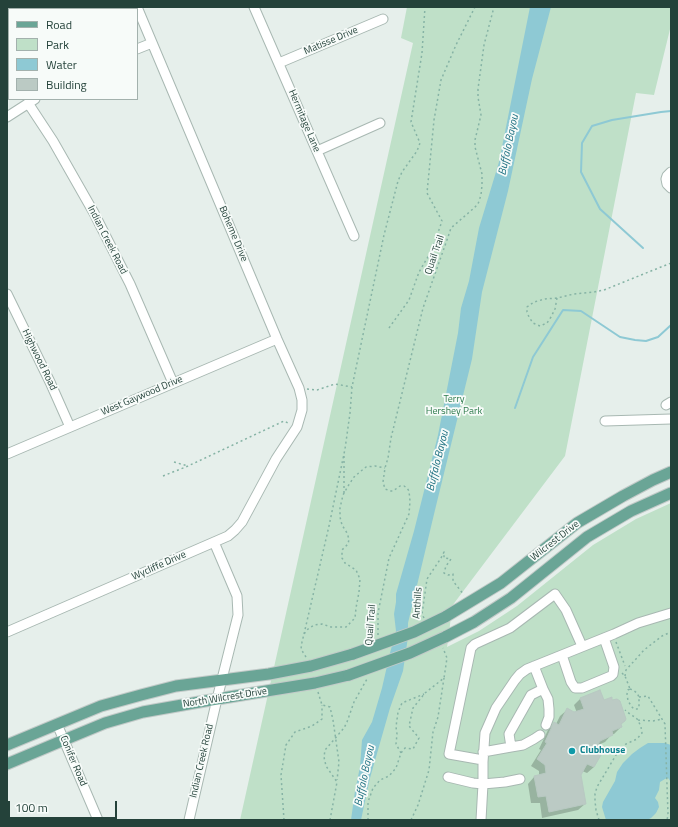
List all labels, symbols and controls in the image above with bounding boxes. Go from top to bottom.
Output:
legend [8,8,138,100]
text: Road [46,15,72,34]
street label: Matisse Drive [302,24,360,58]
text: Park [46,35,69,54]
text: Water [46,55,77,74]
text: Building [46,75,87,94]
street label: Hermitage Lane [285,88,323,154]
water label: Buffalo Bayou [496,113,522,177]
street label: Indian Creek Road [85,204,129,276]
street label: Boheme Drive [216,204,250,264]
street label: Quail Trail [423,234,447,276]
street label: Highwood Road [19,327,59,393]
street label: West Gaywood Drive [99,373,185,419]
park label: Terry Hershey Park [426,394,482,418]
water label: Buffalo Bayou [424,429,452,493]
street label: Wilcrest Drive [528,518,582,564]
street label: Wycliffe Drive [130,549,188,583]
street label: Anthills [411,587,425,619]
street label: Quail Trail [363,604,379,646]
street label: North Wilcrest Drive [182,685,268,711]
street label: Indian Creek Road [188,723,216,799]
street label: Conifer Road [57,734,89,788]
water label: Buffalo Bayou [352,744,378,808]
place label: Clubhouse [580,745,625,757]
marker: Clubhouse [567,746,577,756]
scale bar [10,793,119,819]
text: 100 m [15,798,48,817]

